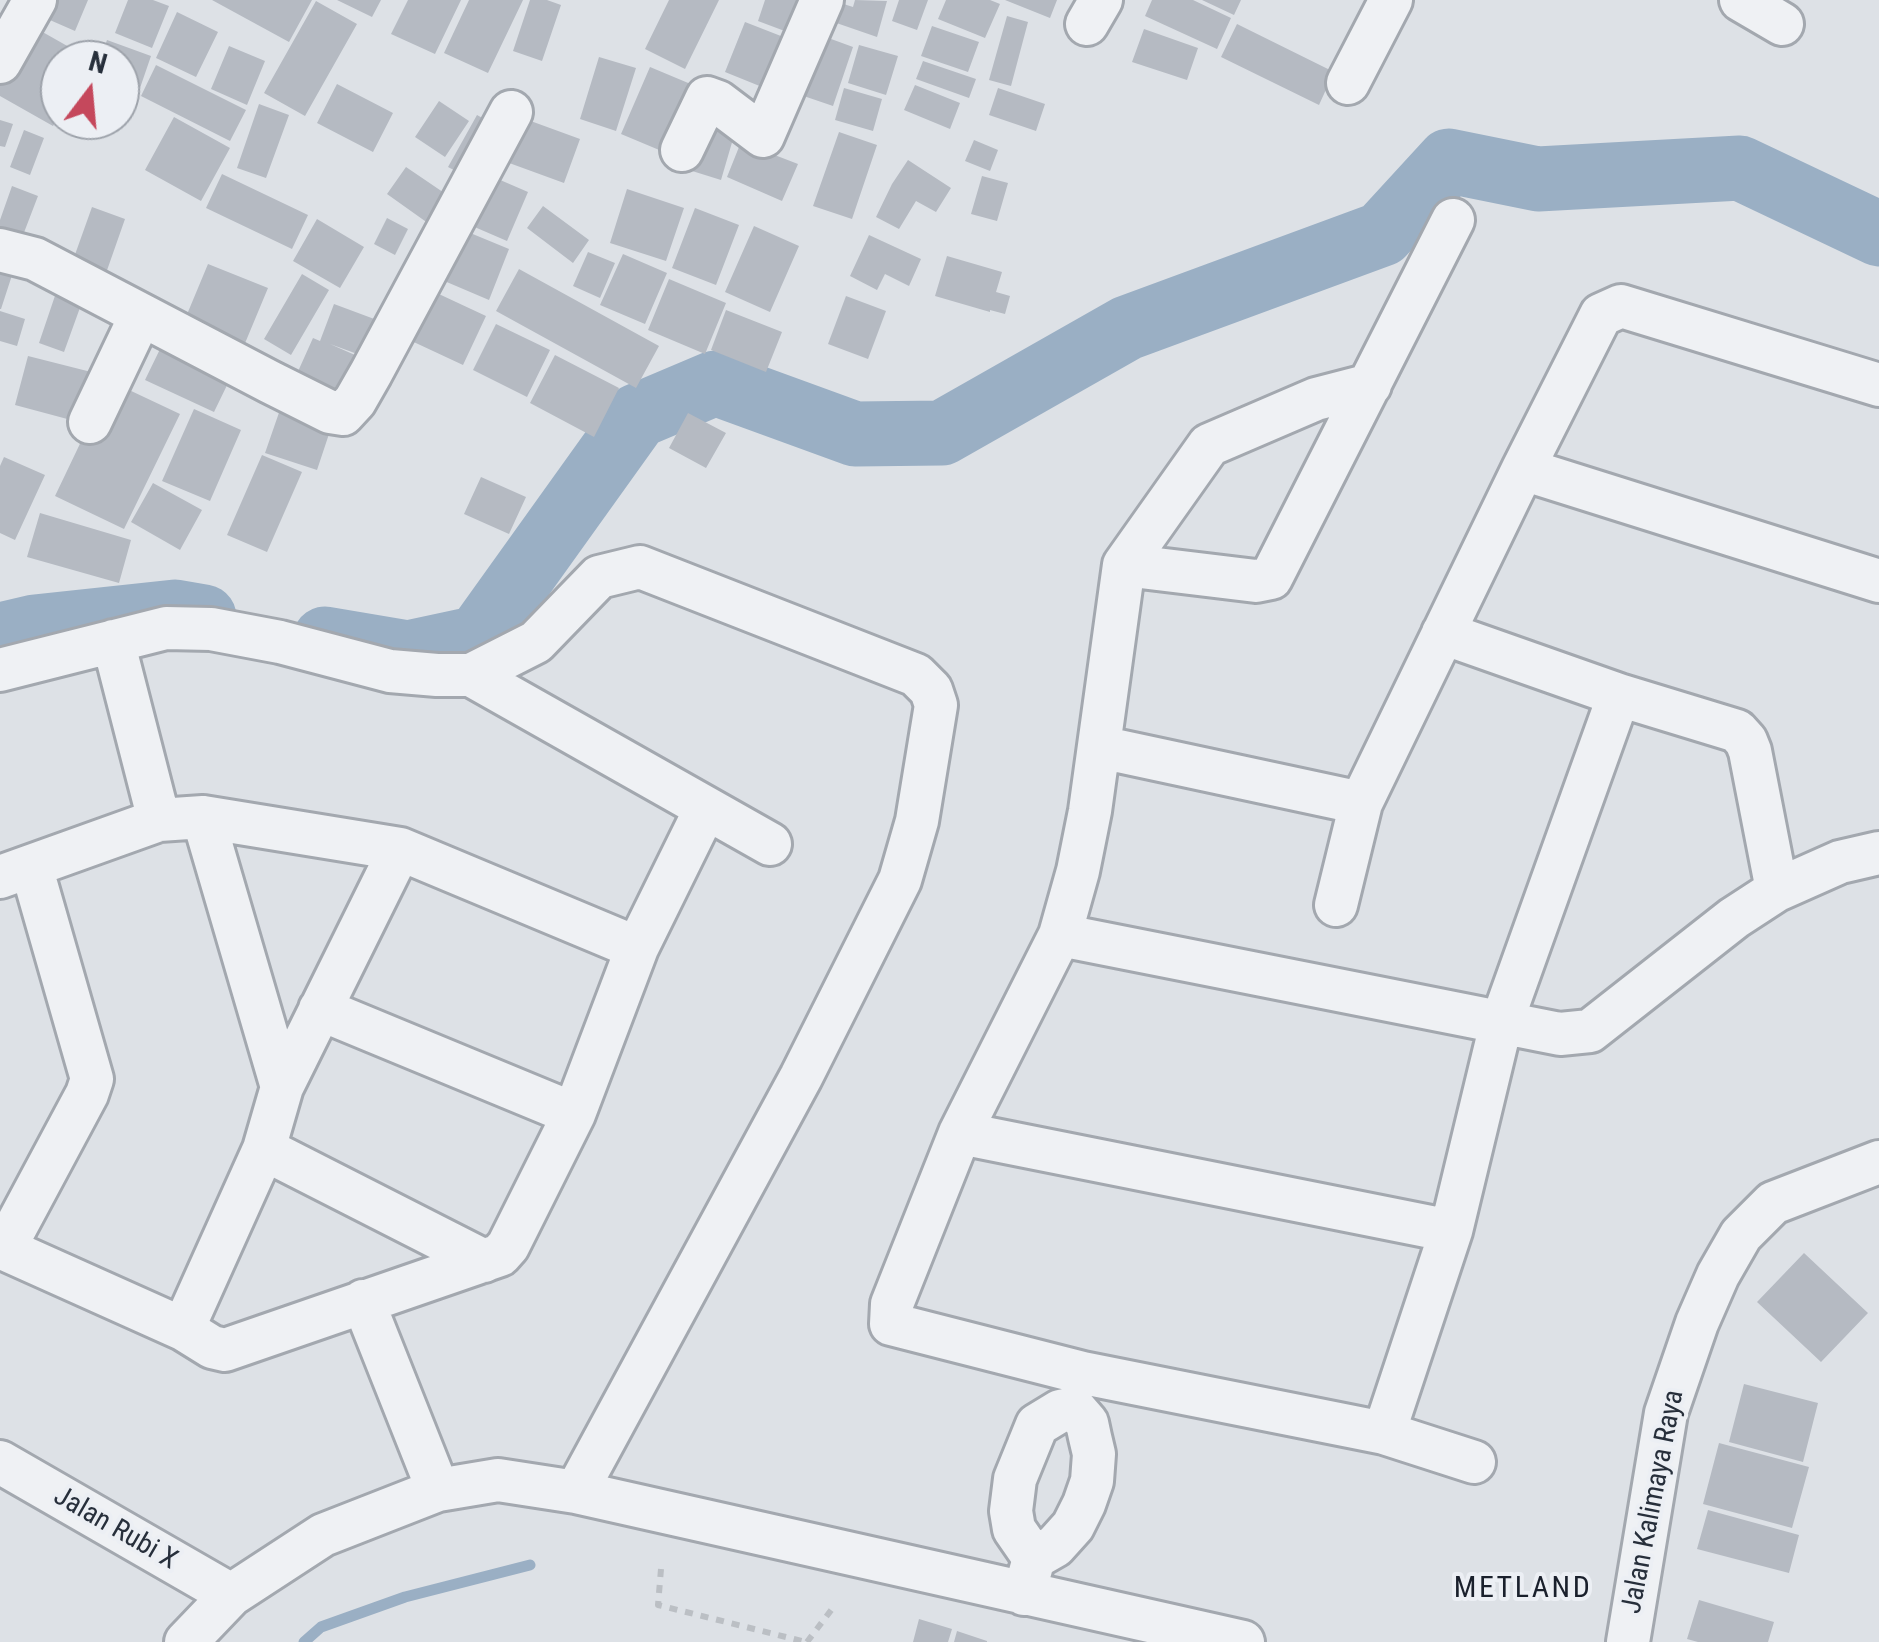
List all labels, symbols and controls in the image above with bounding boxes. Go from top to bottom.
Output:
north arrow [40,40,140,140]
text: N [85,44,111,81]
street label: Jalan Kalimaya Raya [1616,1387,1692,1617]
street label: Jalan Rubi X [47,1480,183,1578]
district label: METLAND [1454,1571,1592,1607]

